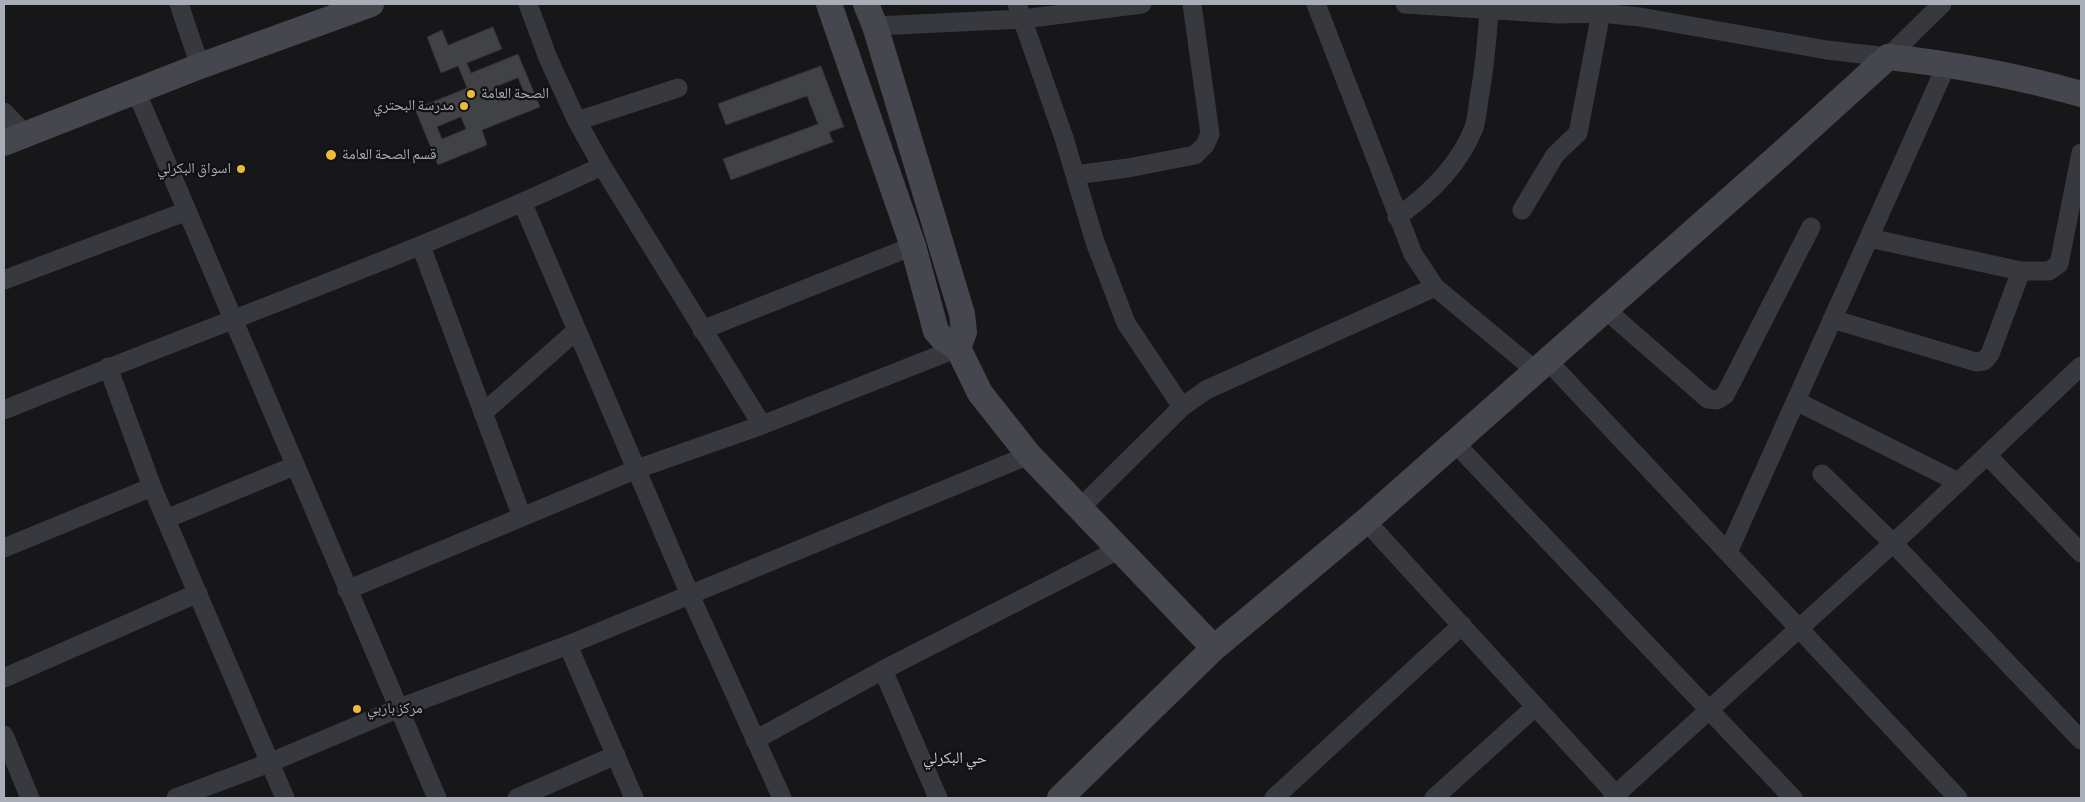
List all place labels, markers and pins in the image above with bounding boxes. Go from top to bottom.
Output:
place label: الصحة العامة [481,85,549,103]
marker: الصحة العامة [465,88,477,100]
place label: مدرسة البحتري [373,97,454,115]
marker: مدرسة البحتري [458,100,470,112]
place label: قسم الصحة العامة [342,146,436,164]
marker: قسم الصحة العامة [324,148,338,162]
place label: اسواق البكرلي [157,160,231,178]
marker: اسواق البكرلي [235,163,247,175]
place label: مركز باربي [367,700,423,718]
marker: مركز باربي [351,703,363,715]

